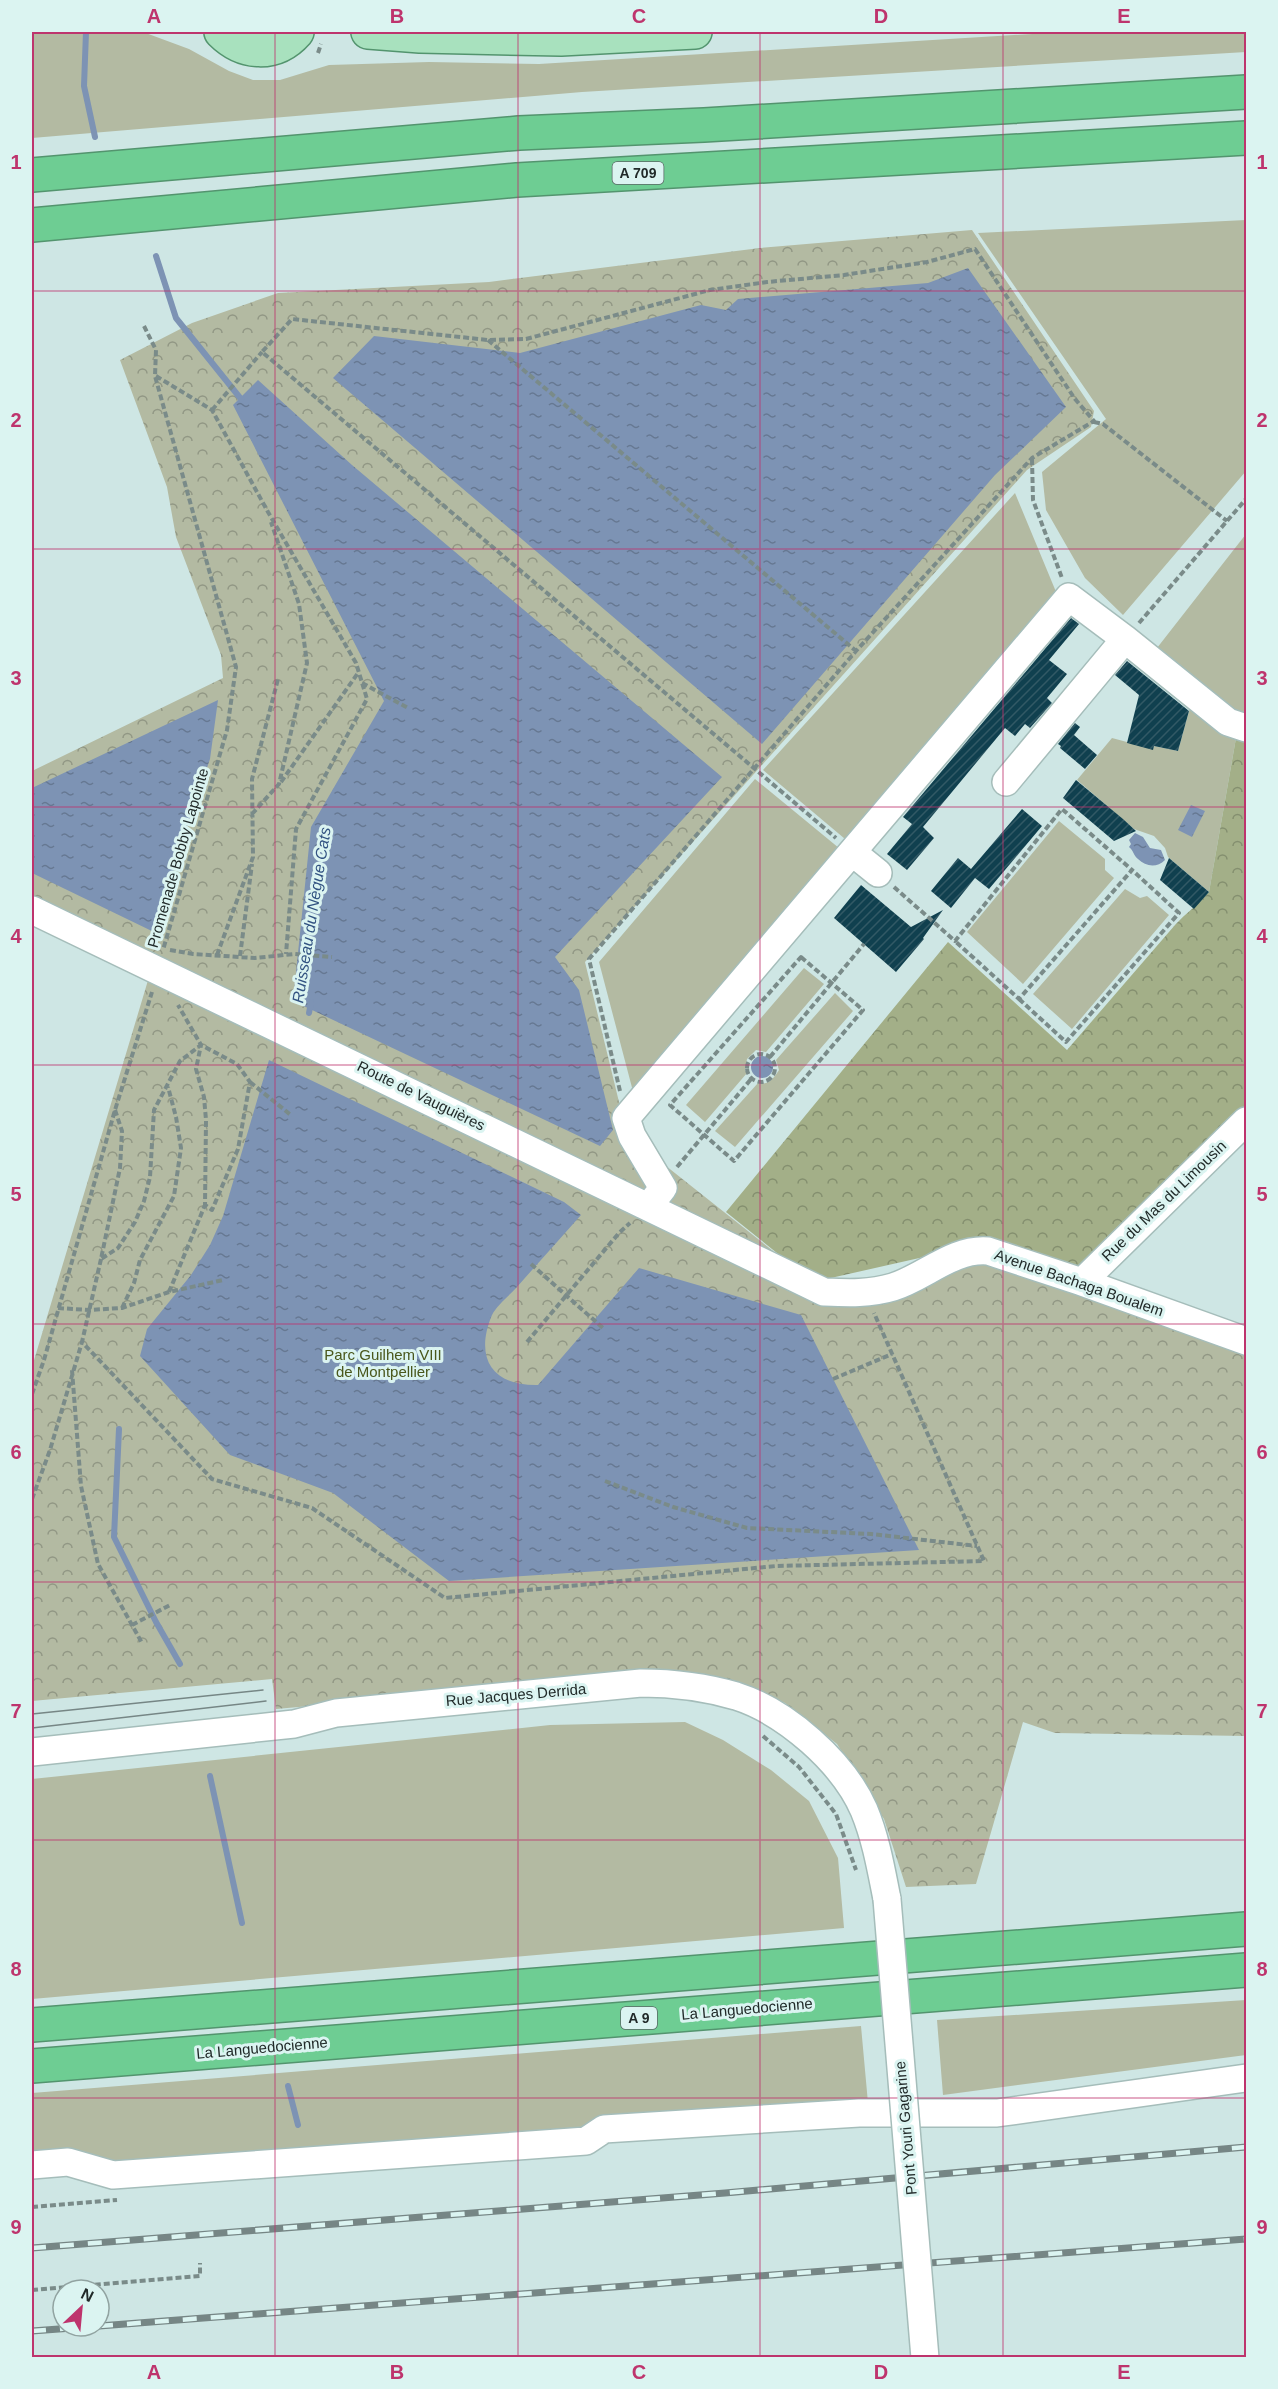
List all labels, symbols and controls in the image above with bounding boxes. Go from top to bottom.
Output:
text: A [147,5,161,27]
text: B [390,5,404,27]
text: C [632,5,646,27]
text: D [874,5,888,27]
text: E [1117,5,1131,27]
text: 1 [10,151,22,173]
text: 1 [1256,151,1268,173]
road number: A 709 [612,162,664,184]
text: 2 [10,409,22,431]
text: 2 [1256,409,1268,431]
text: 3 [10,667,22,689]
text: 3 [1256,667,1268,689]
street label: Promenade Bobby Lapointe [144,766,211,950]
water label: Ruisseau du Nègue Cats [289,826,334,1004]
text: 4 [10,925,22,947]
text: 4 [1256,925,1268,947]
street label: Route de Vauguières [355,1057,488,1134]
street label: Rue du Mas du Limousin [1098,1137,1229,1264]
text: 5 [10,1183,22,1205]
text: 5 [1256,1183,1268,1205]
street label: Avenue Bachaga Boualem [993,1246,1166,1319]
park label: Parc Guilhem VIII de Montpellier [324,1346,442,1380]
text: 6 [10,1441,22,1463]
text: 6 [1256,1441,1268,1463]
street label: Rue Jacques Derrida [445,1680,588,1709]
text: 7 [10,1700,22,1722]
text: 7 [1256,1700,1268,1722]
text: 8 [10,1958,22,1980]
text: 8 [1256,1958,1268,1980]
street label: La Languedocienne [681,1994,813,2023]
road number: A 9 [621,2007,657,2029]
street label: La Languedocienne [196,2033,328,2062]
street label: Pont Youri Gagarine [891,2060,920,2196]
text: 9 [10,2216,22,2238]
text: 9 [1256,2216,1268,2238]
north arrow [51,2278,111,2338]
text: N [78,2285,96,2305]
text: A [147,2361,161,2383]
text: B [390,2361,404,2383]
text: C [632,2361,646,2383]
text: D [874,2361,888,2383]
text: E [1117,2361,1131,2383]

